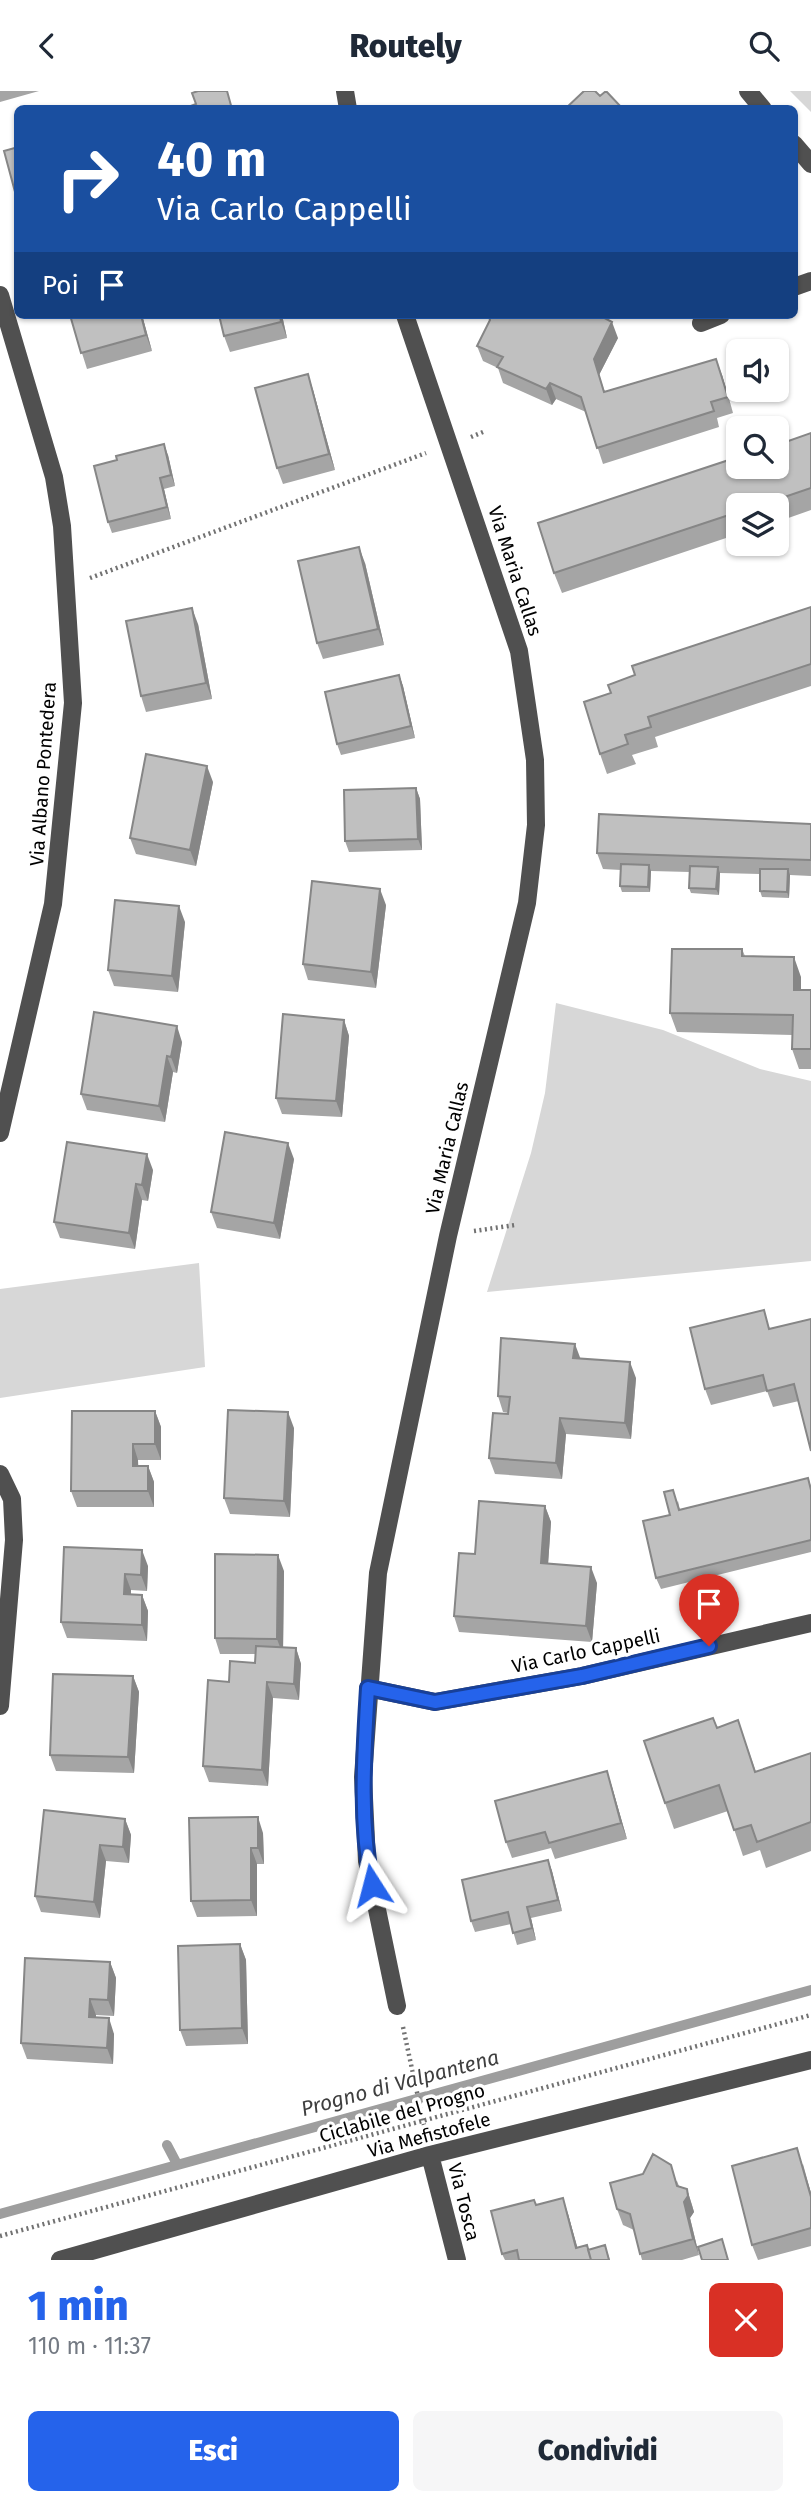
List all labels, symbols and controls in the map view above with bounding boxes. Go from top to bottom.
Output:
icon: back [28,27,66,65]
text: Routely [349,27,462,65]
icon: search [745,27,783,65]
text: 40 m [157,130,266,189]
icon: right [42,133,133,224]
text: Via Carlo Cappelli [157,190,412,228]
icon: arrive [93,266,131,304]
text: Poi [42,270,79,301]
map controls [726,339,789,556]
button: sound [726,339,789,402]
button: search [726,416,789,479]
button: layers [726,493,789,556]
street label: Via Maria Callas [483,503,547,639]
street label: Via Albano Pontedera [25,681,61,867]
street label: Via Maria Callas [421,1079,473,1216]
pin [679,1574,739,1646]
icon: arrive [690,1585,728,1623]
street label: Via Carlo Cappelli [510,1624,662,1678]
position arrow [335,1848,409,1922]
water label: Progno di Valpantena [298,2044,502,2122]
street label: Ciclabile del Progno [316,2078,488,2148]
street label: Via Mefistofele [365,2108,493,2162]
street label: Via Tosca [443,2161,485,2243]
text: 1 min [28,2281,129,2331]
button: close [709,2283,783,2357]
text: 110 m · 11:37 [28,2332,151,2360]
button: Esci [28,2411,399,2491]
button: Condividi [413,2411,783,2491]

